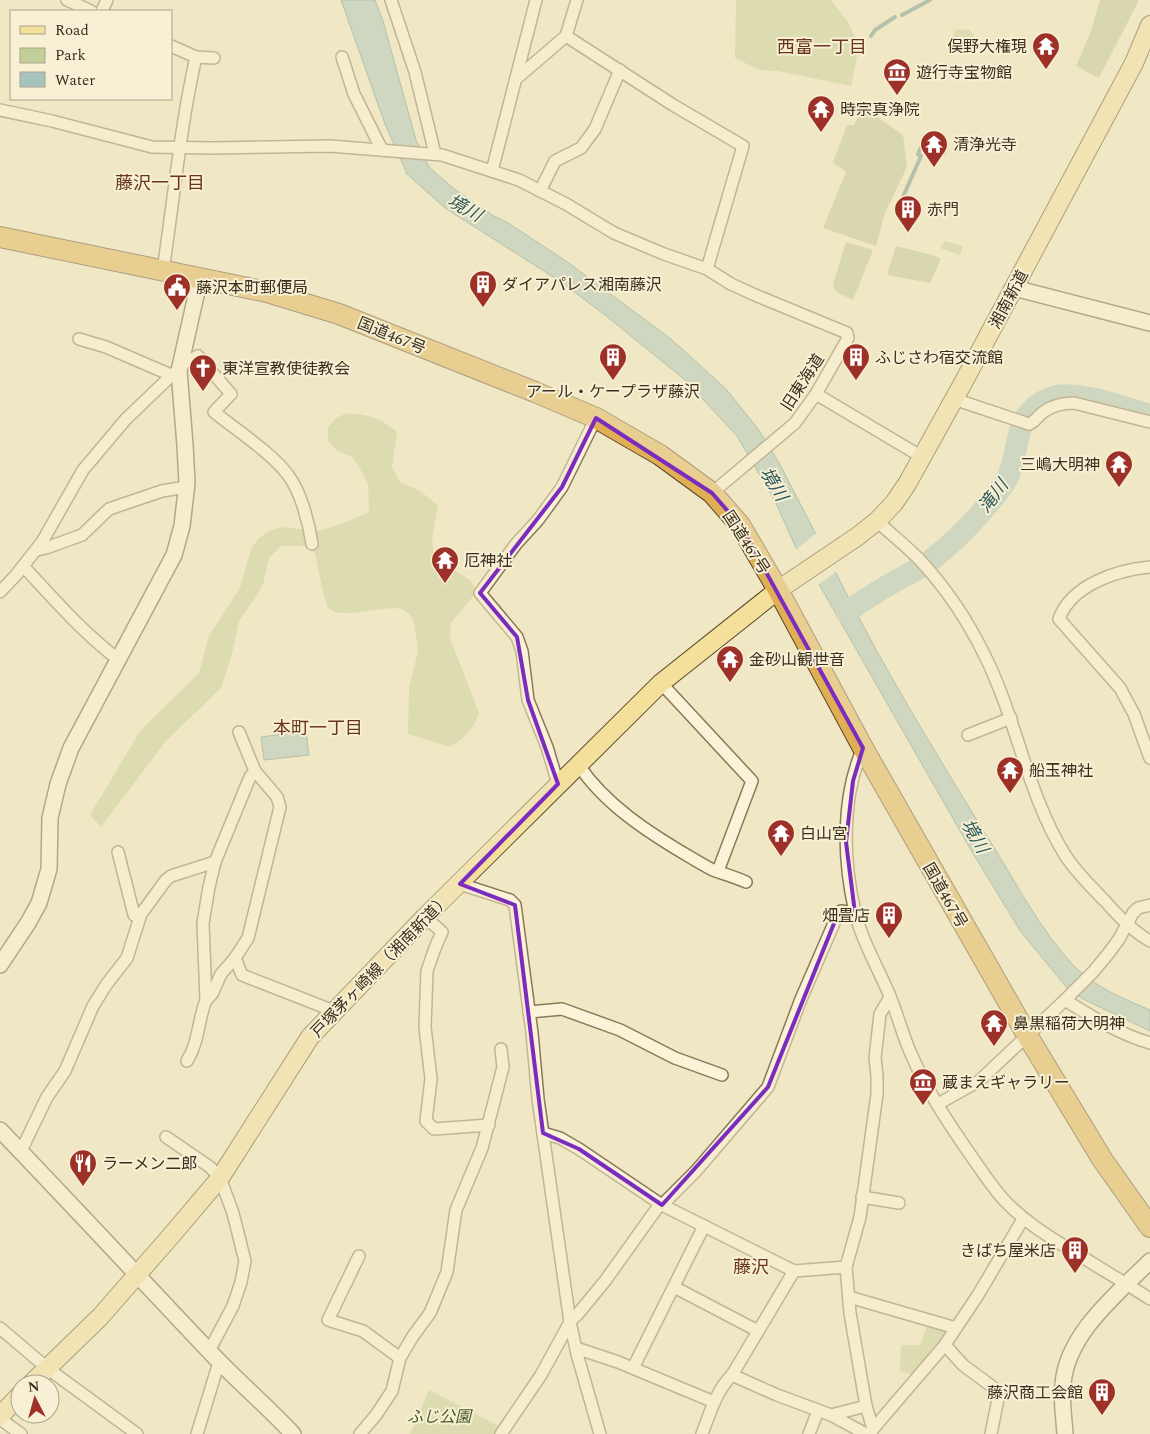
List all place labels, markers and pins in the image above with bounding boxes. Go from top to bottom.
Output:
temple icon: 俣野大権現 [1031,31,1061,70]
place label: 俣野大権現 [947,35,1027,59]
museum icon: 遊行寺宝物館 [882,57,912,96]
place label: 遊行寺宝物館 [916,61,1012,85]
temple icon: 時宗真浄院 [806,94,836,133]
place label: 時宗真浄院 [840,98,920,122]
temple icon: 清浄光寺 [919,129,949,168]
place label: 清浄光寺 [953,133,1017,157]
building icon: 赤門 [893,194,923,233]
place label: 赤門 [927,198,959,222]
building icon: ダイアパレス湘南藤沢 [468,269,498,308]
public building icon: 藤沢本町郵便局 [162,272,192,311]
place label: ダイアパレス湘南藤沢 [502,273,662,297]
place label: 藤沢本町郵便局 [196,276,308,300]
building icon: アール・ケープラザ藤沢 [598,342,628,381]
building icon: ふじさわ宿交流館 [841,342,871,381]
place label: ふじさわ宿交流館 [875,346,1003,370]
church icon: 東洋宣教使徒教会 [188,353,218,392]
place label: 東洋宣教使徒教会 [222,357,350,381]
place label: アール・ケープラザ藤沢 [526,380,700,404]
temple icon: 三嶋大明神 [1104,449,1134,488]
place label: 三嶋大明神 [1020,453,1100,477]
temple icon: 厄神社 [430,545,460,584]
place label: 厄神社 [464,549,512,573]
temple icon: 金砂山観世音 [715,644,745,683]
place label: 金砂山観世音 [749,648,845,672]
temple icon: 船玉神社 [995,755,1025,794]
place label: 船玉神社 [1029,759,1093,783]
temple icon: 白山宮 [766,818,796,857]
place label: 白山宮 [800,822,848,846]
building icon: 畑畳店 [874,900,904,939]
place label: 畑畳店 [822,904,870,928]
temple icon: 鼻黒稲荷大明神 [979,1008,1009,1047]
place label: 鼻黒稲荷大明神 [1013,1012,1125,1036]
museum icon: 蔵まえギャラリー [908,1067,938,1106]
place label: 蔵まえギャラリー [942,1071,1070,1095]
restaurant icon: ラーメン二郎 [68,1148,98,1187]
place label: ラーメン二郎 [102,1152,197,1176]
building icon: きばち屋米店 [1060,1235,1090,1274]
place label: きばち屋米店 [960,1239,1056,1263]
building icon: 藤沢商工会館 [1087,1377,1117,1416]
place label: 藤沢商工会館 [987,1381,1083,1405]

